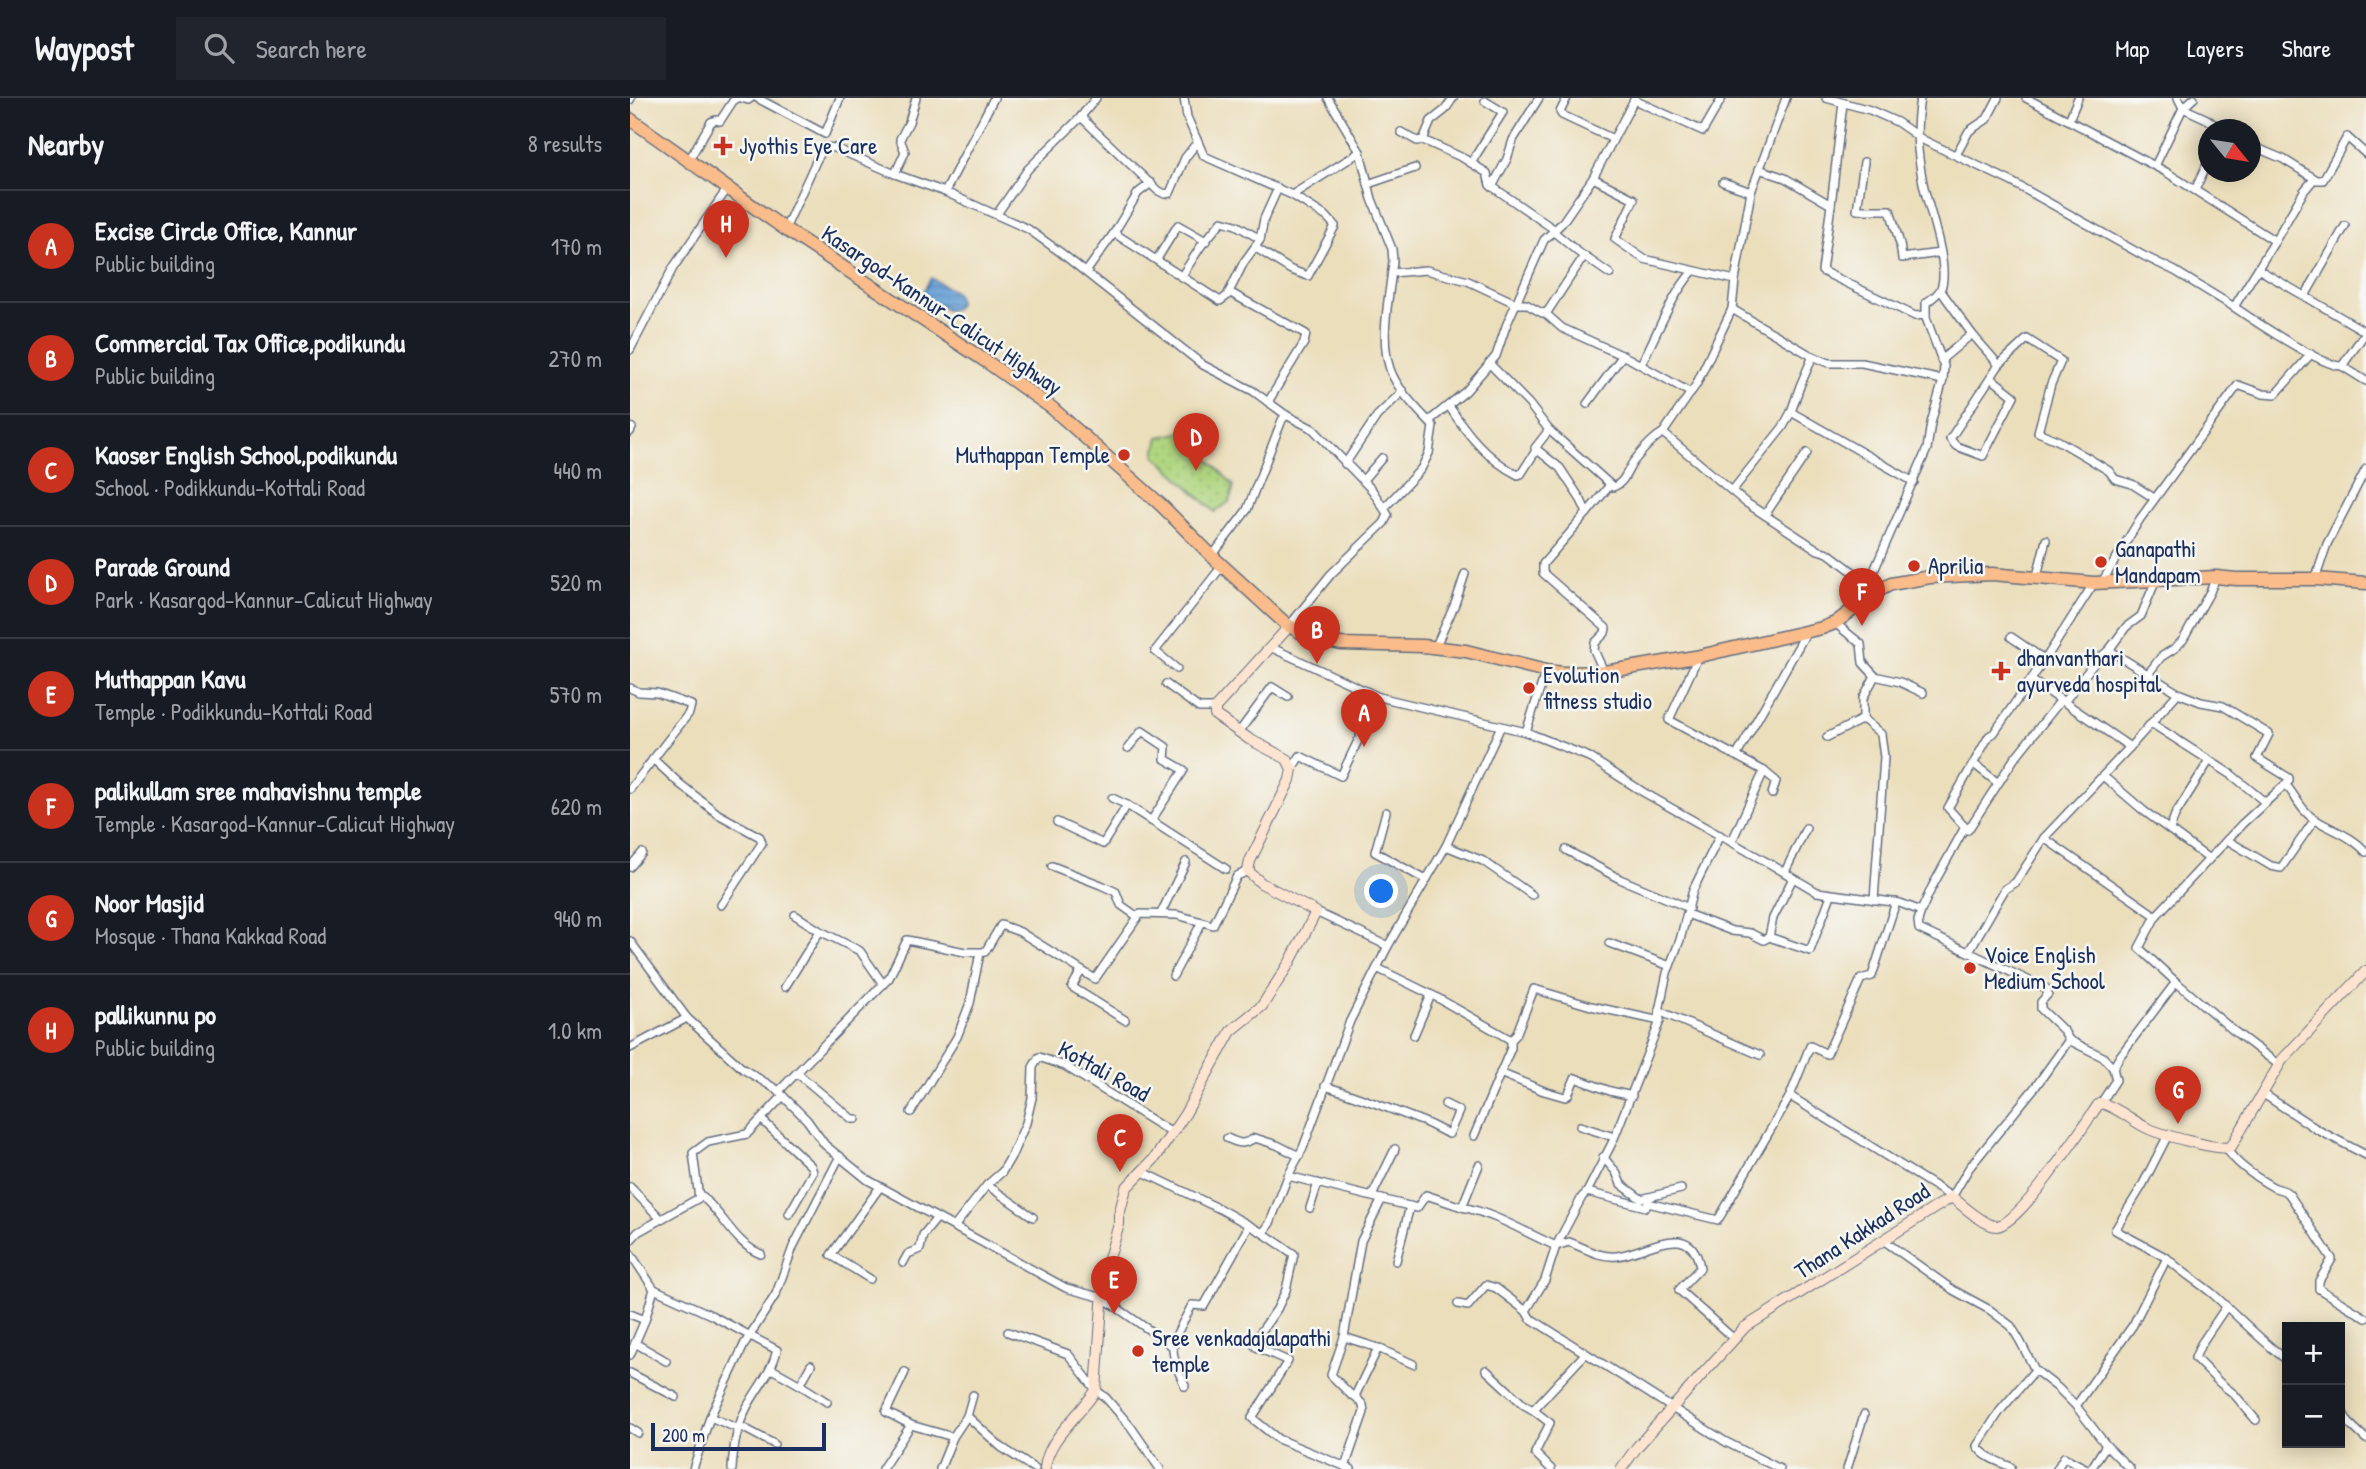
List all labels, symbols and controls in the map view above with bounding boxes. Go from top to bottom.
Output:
search box [176,17,666,80]
text: Waypost [35,26,134,70]
icon: search [200,29,238,67]
text: Search here [256,31,367,66]
text: Map [2115,32,2149,64]
text: Layers [2187,32,2244,64]
text: Share [2282,32,2331,64]
north arrow [2198,119,2261,182]
text: Nearby [28,124,104,164]
text: 8 results [528,128,602,159]
place label: Jyothis Eye Care [739,130,877,161]
marker: Jyothis Eye Care [713,136,733,156]
pin: H [703,200,749,258]
text: Excise Circle Office, Kannur [95,213,357,248]
street label: Kasargod-Kannur-Calicut Highway [816,217,1069,402]
text: A [45,231,57,262]
text: 170 m [551,231,602,262]
text: Public building [95,248,215,279]
text: Commercial Tax Office,podikundu [95,325,405,360]
text: B [45,343,57,374]
text: 270 m [549,343,602,374]
text: Public building [95,360,215,391]
pin: D [1173,413,1219,471]
text: Kaoser English School,podikundu [95,437,397,472]
place label: Muthappan Temple [955,439,1110,470]
marker: Muthappan Temple [1116,447,1132,463]
text: C [45,455,57,486]
text: 440 m [554,455,602,486]
text: School · Podikkundu-Kottali Road [95,472,365,503]
place label: Ganapathi Mandapam [2115,533,2201,590]
text: Parade Ground [95,549,230,584]
place label: Aprilia [1928,550,1983,581]
marker: Ganapathi Mandapam [2093,554,2109,570]
marker: Aprilia [1906,558,1922,574]
text: D [46,567,56,598]
text: 520 m [550,567,602,598]
pin: F [1839,568,1885,626]
text: Park · Kasargod-Kannur-Calicut Highway [95,584,433,615]
pin: B [1294,606,1340,664]
place label: dhanvanthari ayurveda hospital [2017,642,2162,699]
place label: Evolution fitness studio [1543,659,1652,716]
text: Muthappan Kavu [95,661,246,696]
marker: dhanvanthari ayurveda hospital [1991,661,2011,681]
text: E [46,679,56,710]
text: 570 m [550,679,602,710]
marker: Evolution fitness studio [1521,680,1537,696]
pin: A [1341,689,1387,747]
text: Temple · Podikkundu-Kottali Road [95,696,372,727]
text: palikullam sree mahavishnu temple [95,773,422,808]
text: F [47,791,55,822]
text: 620 m [551,791,602,822]
text: Temple · Kasargod-Kannur-Calicut Highway [95,808,455,839]
your location [1364,874,1398,908]
text: Noor Masjid [95,885,204,920]
text: G [45,903,57,934]
text: 940 m [554,903,602,934]
text: Mosque · Thana Kakkad Road [95,920,326,951]
place label: Voice English Medium School [1984,939,2106,996]
marker: Voice English Medium School [1962,960,1978,976]
text: pallikunnu po [95,997,216,1032]
text: H [46,1015,56,1046]
text: 1.0 km [548,1015,602,1046]
text: Public building [95,1032,215,1063]
street label: Kottali Road [1053,1033,1156,1108]
pin: G [2155,1066,2201,1124]
pin: C [1097,1114,1143,1172]
street label: Thana Kakkad Road [1788,1175,1935,1286]
pin: E [1091,1256,1137,1314]
place label: Sree venkadajalapathi temple [1152,1322,1331,1379]
map controls [2282,1322,2345,1448]
button: + [2282,1322,2345,1385]
marker: Sree venkadajalapathi temple [1130,1343,1146,1359]
button: − [2282,1385,2345,1448]
scale bar [651,1420,826,1452]
text: 200 m [662,1422,705,1448]

